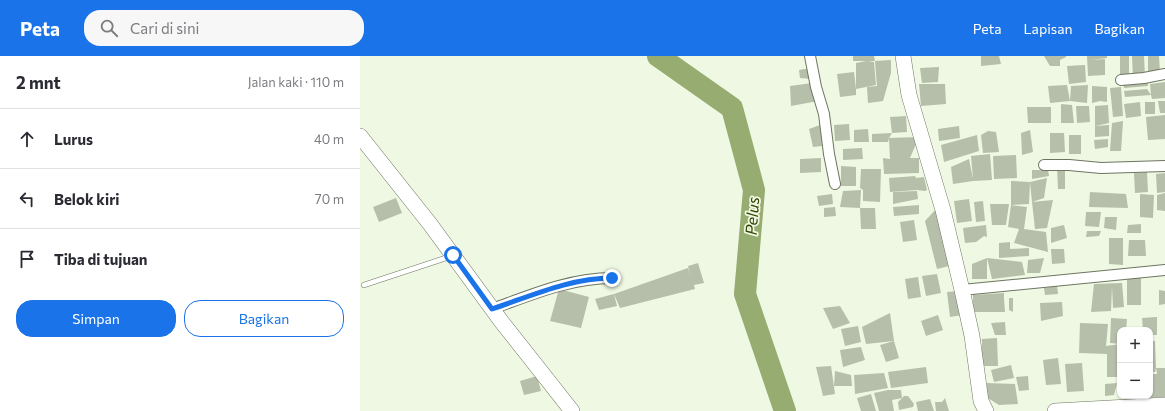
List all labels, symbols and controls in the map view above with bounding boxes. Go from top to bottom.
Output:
search box [84,10,364,46]
text: Peta [20,17,60,40]
icon: search [98,17,120,39]
text: Cari di sini [130,19,199,37]
text: Peta [973,20,1002,37]
text: Lapisan [1024,20,1073,37]
text: Bagikan [1095,20,1145,37]
text: 2 mnt [16,72,61,93]
text: Jalan kaki · 110 m [248,74,344,90]
icon: ahead [16,128,38,150]
text: Lurus [54,130,93,148]
text: 40 m [314,131,344,147]
icon: left [16,188,38,210]
text: Belok kiri [54,190,120,208]
text: 70 m [315,191,344,207]
water label: Pelus [741,196,762,236]
route start [444,246,462,264]
icon: arrive [16,248,38,270]
text: Tiba di tujuan [54,250,148,268]
route end [603,269,621,287]
button: Simpan [16,300,176,337]
button: Bagikan [184,300,344,337]
map controls [1117,327,1153,399]
button: + [1117,327,1153,363]
button: − [1117,363,1153,399]

